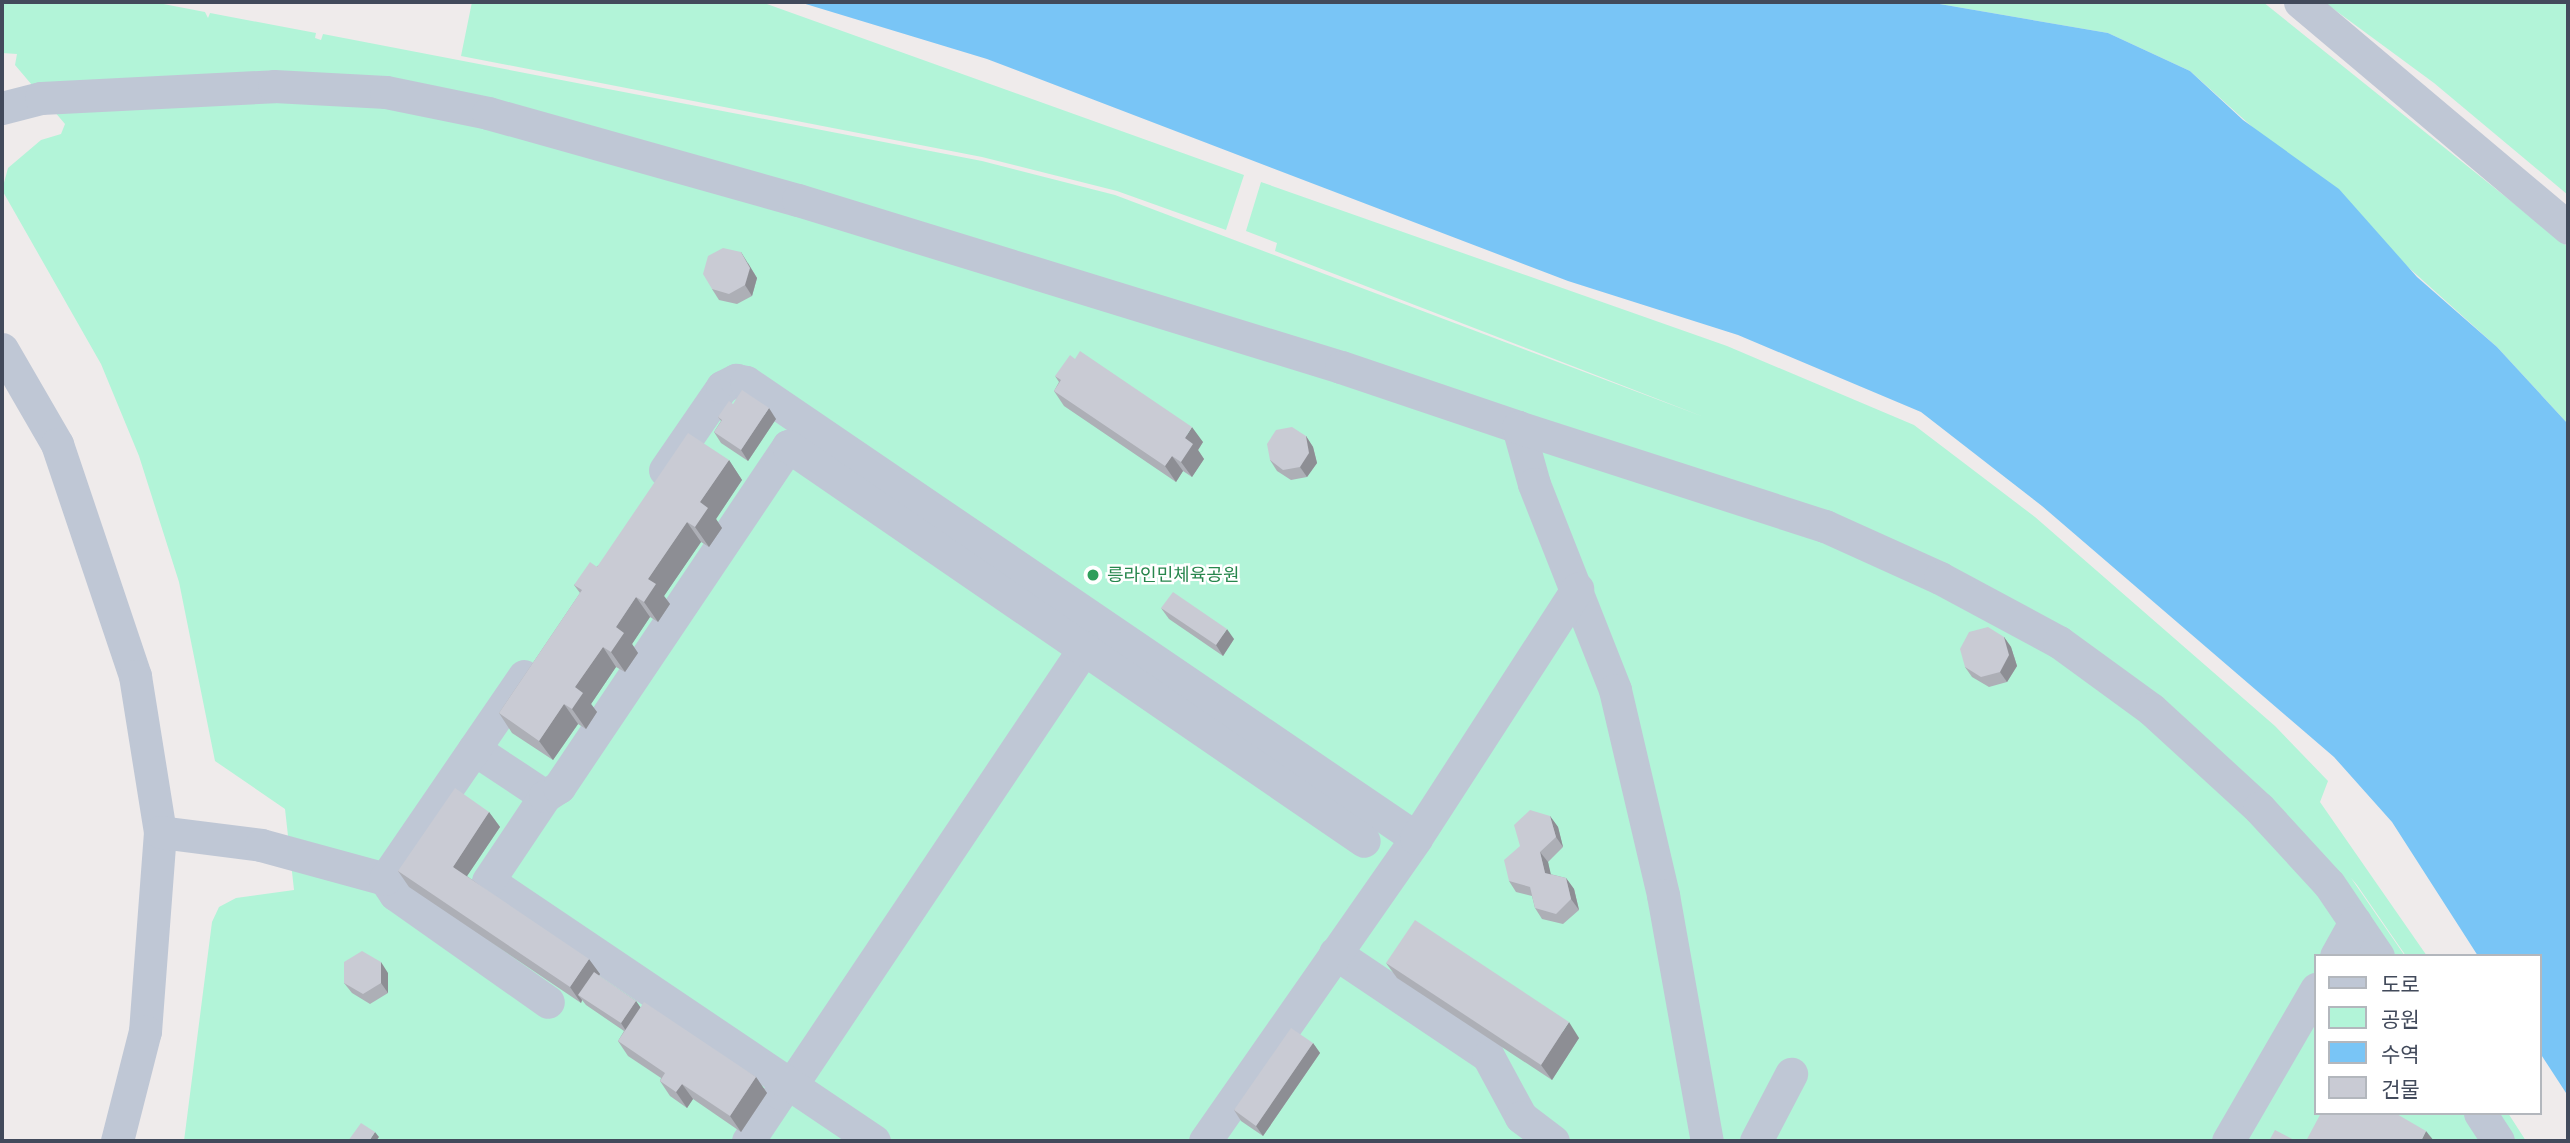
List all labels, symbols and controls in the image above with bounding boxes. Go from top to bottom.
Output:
place label: 릉라인민체육공원 [1107,564,1239,586]
marker: 릉라인민체육공원 [1085,567,1101,583]
legend [2314,954,2542,1115]
text: 도로 [2381,972,2420,997]
text: 공원 [2381,1007,2420,1032]
text: 수역 [2381,1042,2420,1067]
text: 건물 [2381,1077,2420,1102]

